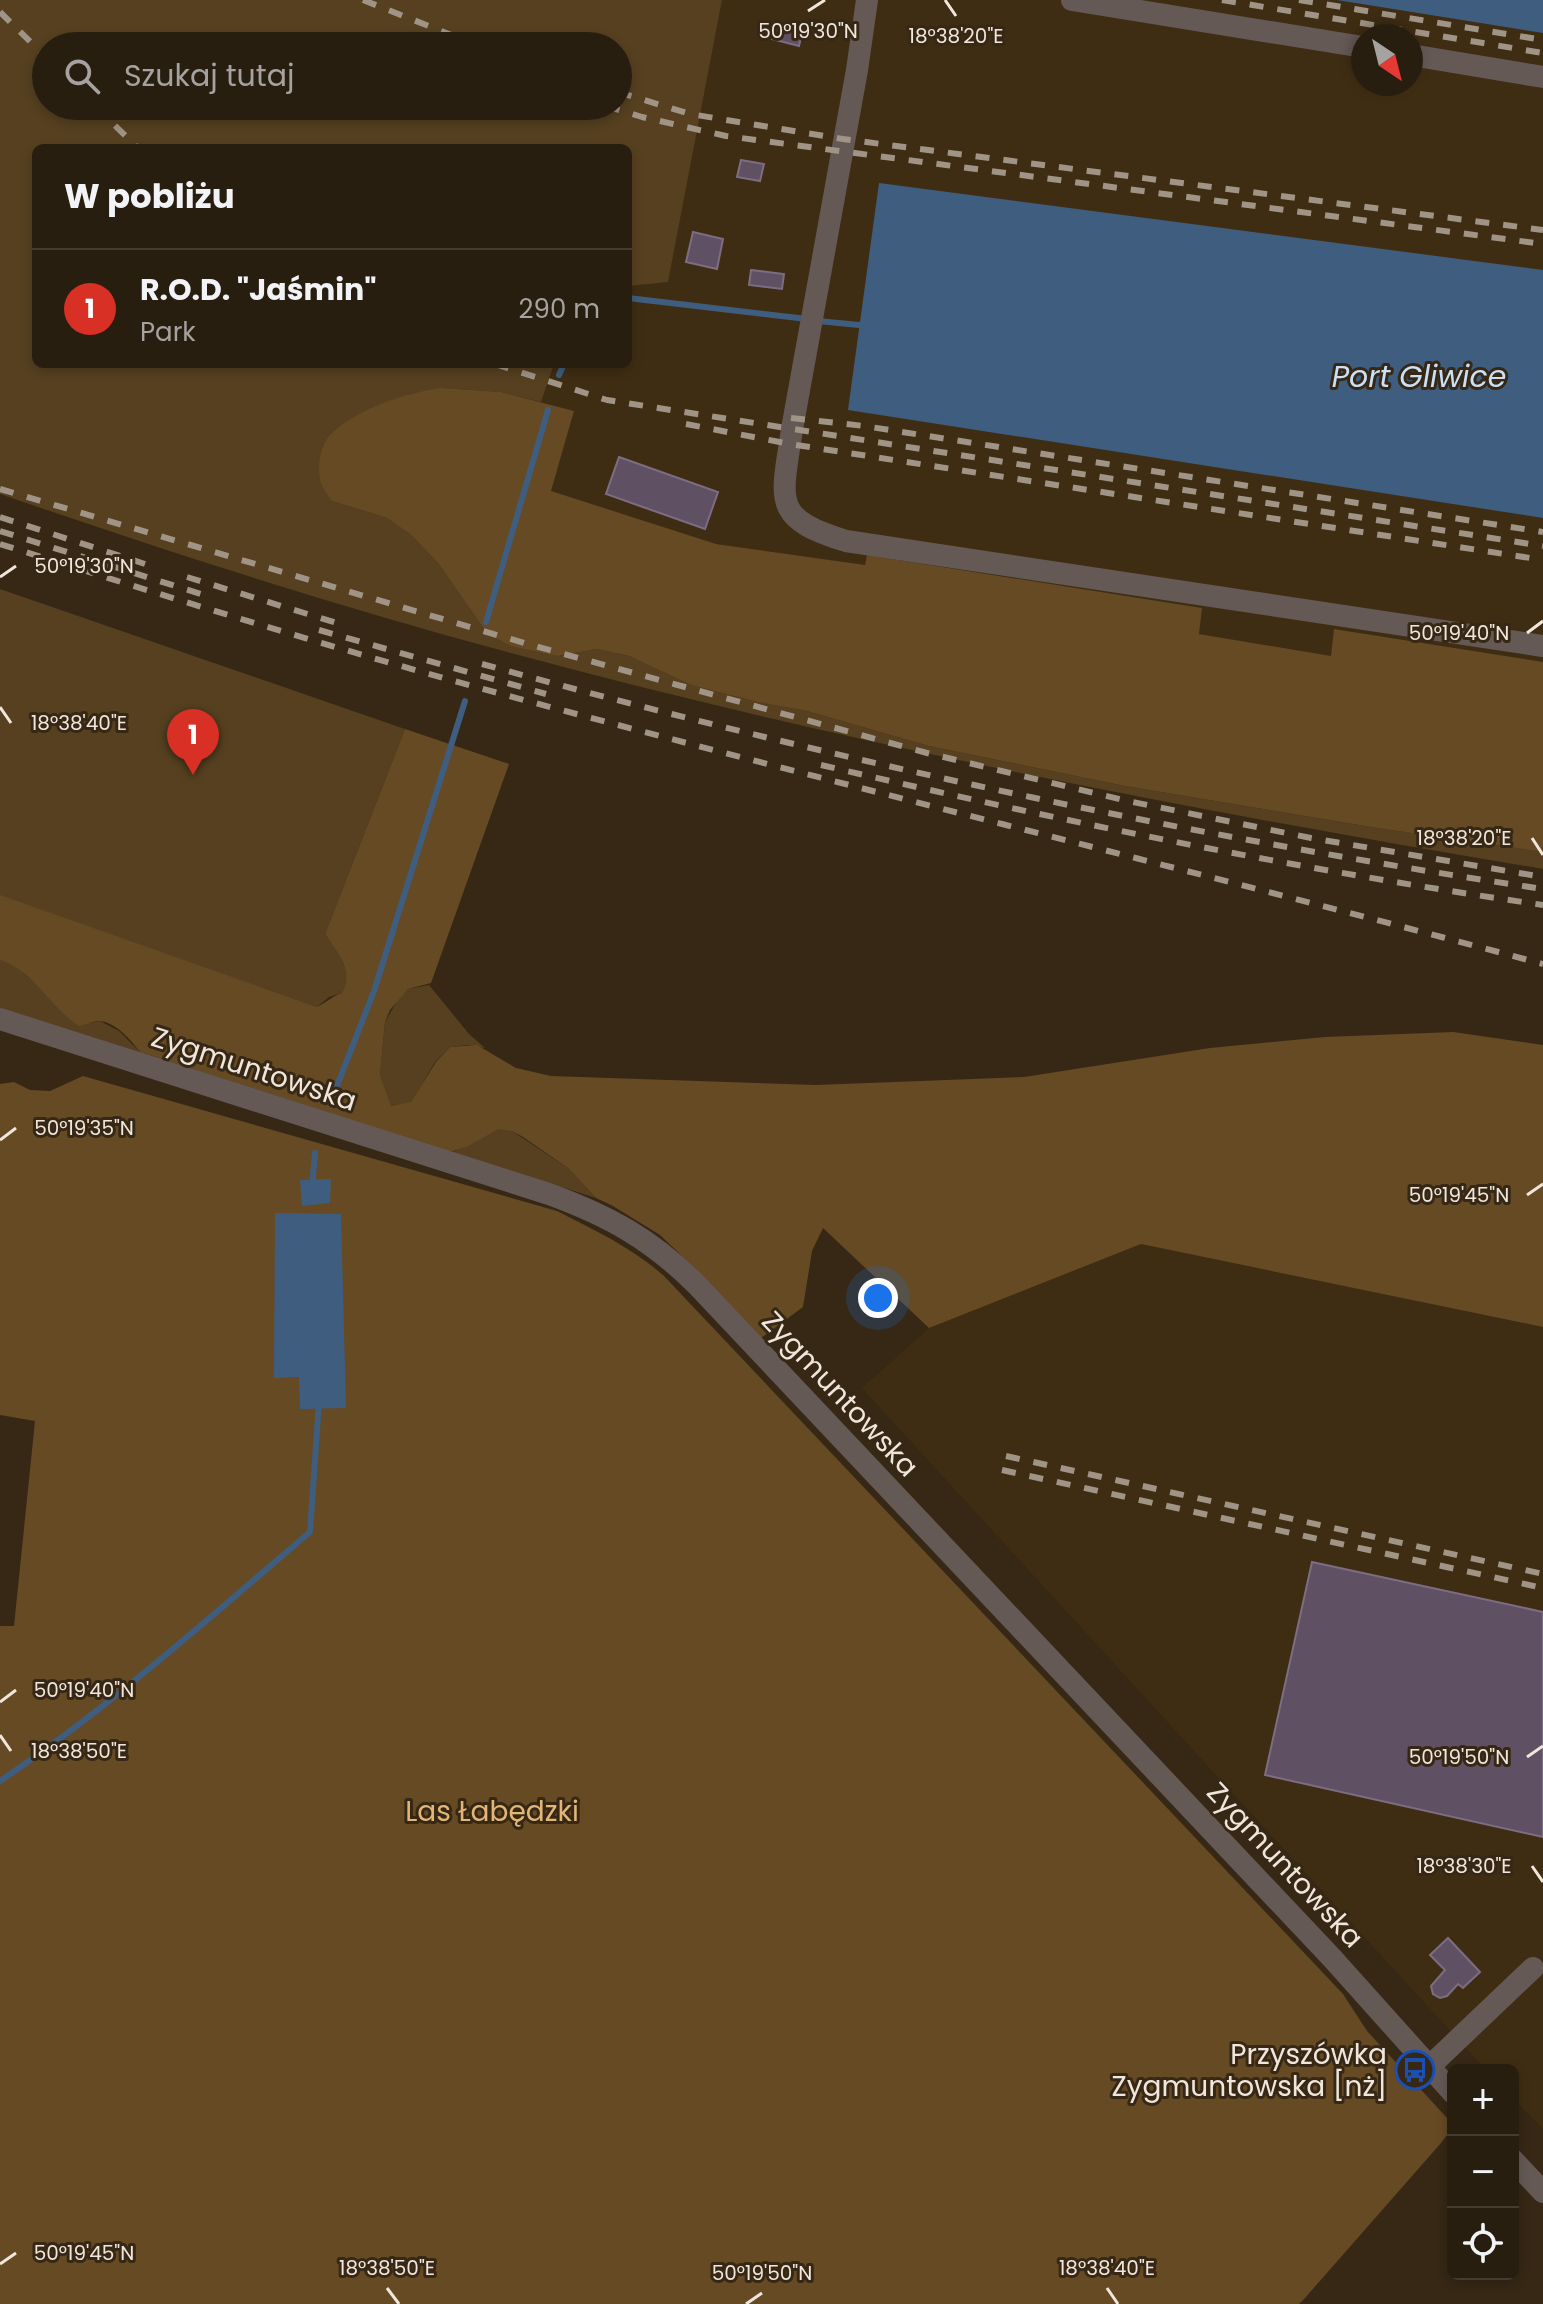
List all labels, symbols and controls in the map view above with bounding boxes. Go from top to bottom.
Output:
text: 50°19'30"N [758,17,858,45]
text: 18°38'20"E [909,22,1003,50]
north arrow [1351,24,1423,96]
search box [32,32,632,120]
icon: search [60,54,104,98]
text: Szukaj tutaj [124,54,294,97]
text: W pobliżu [64,172,235,220]
text: R.O.D. "Jaśmin" [140,268,377,311]
text: 1 [85,291,95,327]
text: 290 m [519,291,600,327]
text: Park [140,314,196,350]
water label: Port Gliwice [1332,355,1506,398]
text: 50°19'30"N [34,552,134,580]
text: 50°19'40"N [1409,619,1509,647]
text: 18°38'40"E [31,709,127,737]
pin: 1 [167,709,219,775]
text: 18°38'20"E [1417,824,1511,852]
street label: Zygmuntowska [146,1017,362,1121]
text: 50°19'35"N [34,1114,134,1142]
text: 50°19'45"N [1409,1181,1509,1209]
your location [858,1278,898,1318]
street label: Zygmuntowska [753,1303,927,1485]
text: 50°19'40"N [34,1676,134,1704]
text: 18°38'50"E [31,1737,127,1765]
text: 50°19'50"N [1409,1743,1509,1771]
street label: Zygmuntowska [1198,1774,1372,1956]
park label: Las Łabędzki [405,1792,579,1831]
text: 18°38'30"E [1416,1852,1512,1880]
place label: Przyszówka Zygmuntowska [nż] [1112,2035,1387,2106]
bus stop icon: Przyszówka Zygmuntowska [nż] [1394,2049,1436,2091]
map controls [1447,2064,1519,2280]
button: + [1447,2064,1519,2136]
button: − [1447,2136,1519,2208]
button: locate [1447,2208,1519,2280]
text: 50°19'45"N [34,2239,134,2267]
text: 18°38'50"E [339,2254,435,2282]
text: 18°38'40"E [1059,2254,1155,2282]
text: 50°19'50"N [712,2259,812,2287]

